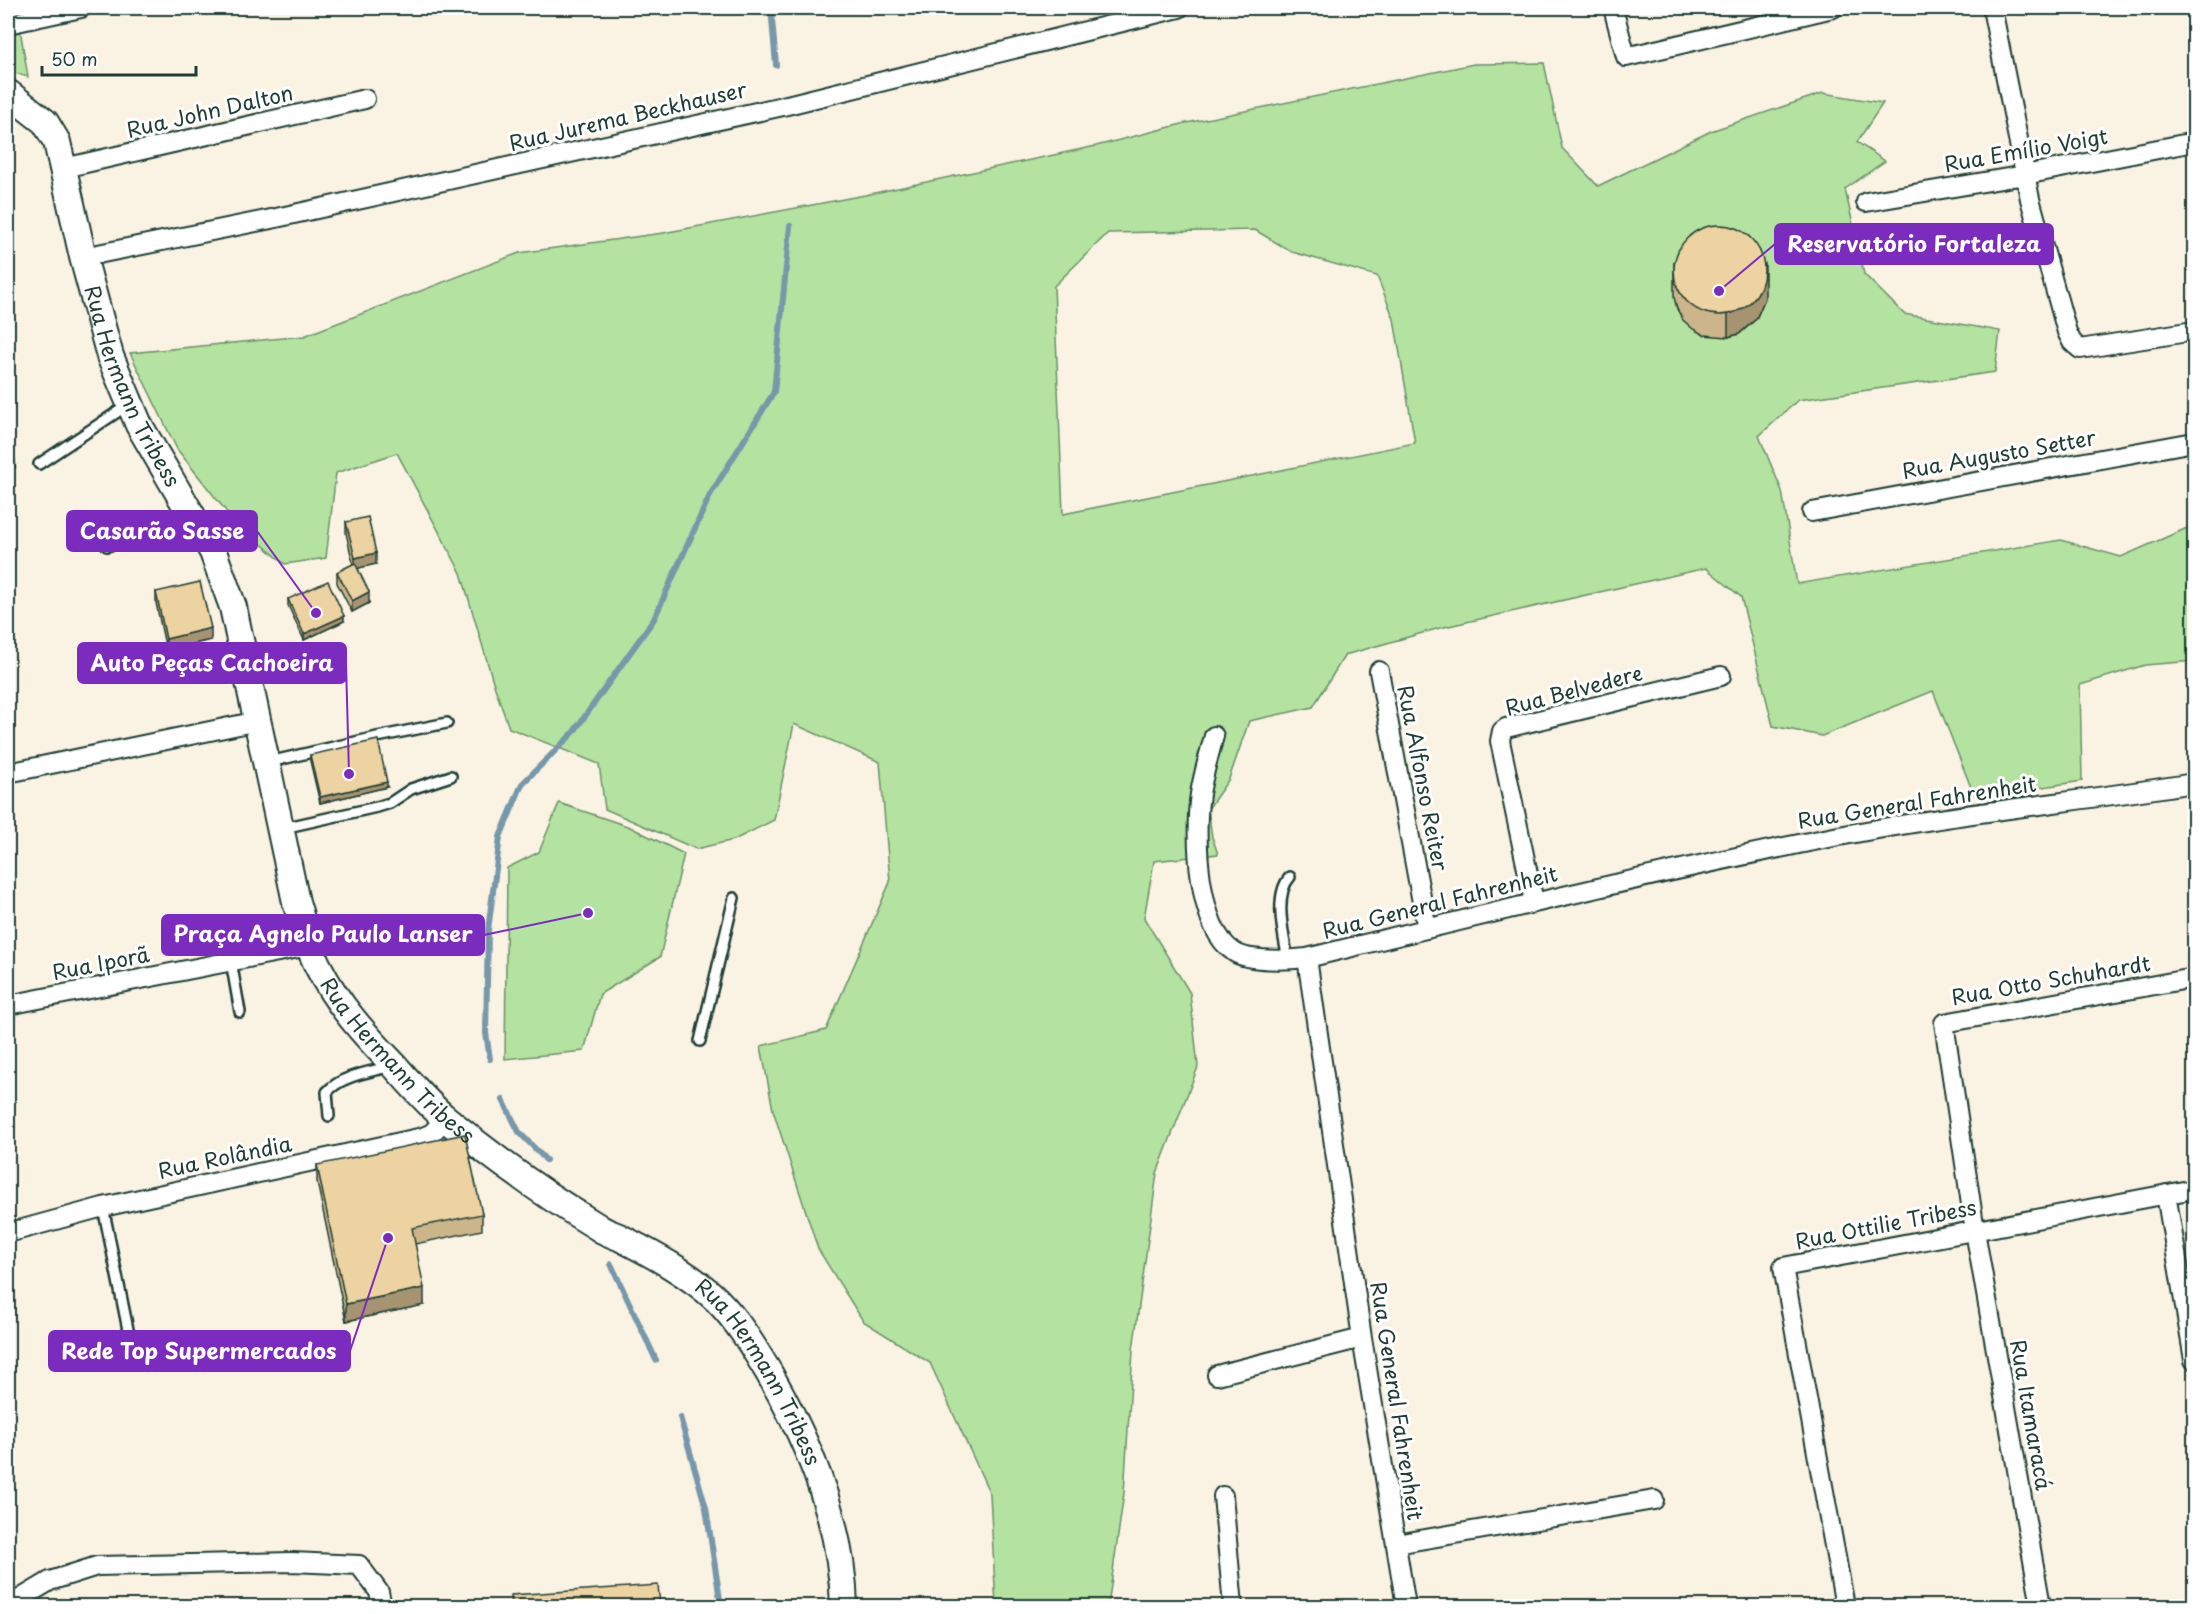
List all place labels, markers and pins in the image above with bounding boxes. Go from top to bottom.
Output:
callout: Reservatório Fortaleza [1775,224,2053,264]
callout: Casarão Sasse [67,511,257,551]
callout: Auto Peças Cachoeira [78,643,346,683]
callout: Praça Agnelo Paulo Lanser [162,915,484,955]
callout: Rede Top Supermercados [49,1331,350,1371]

